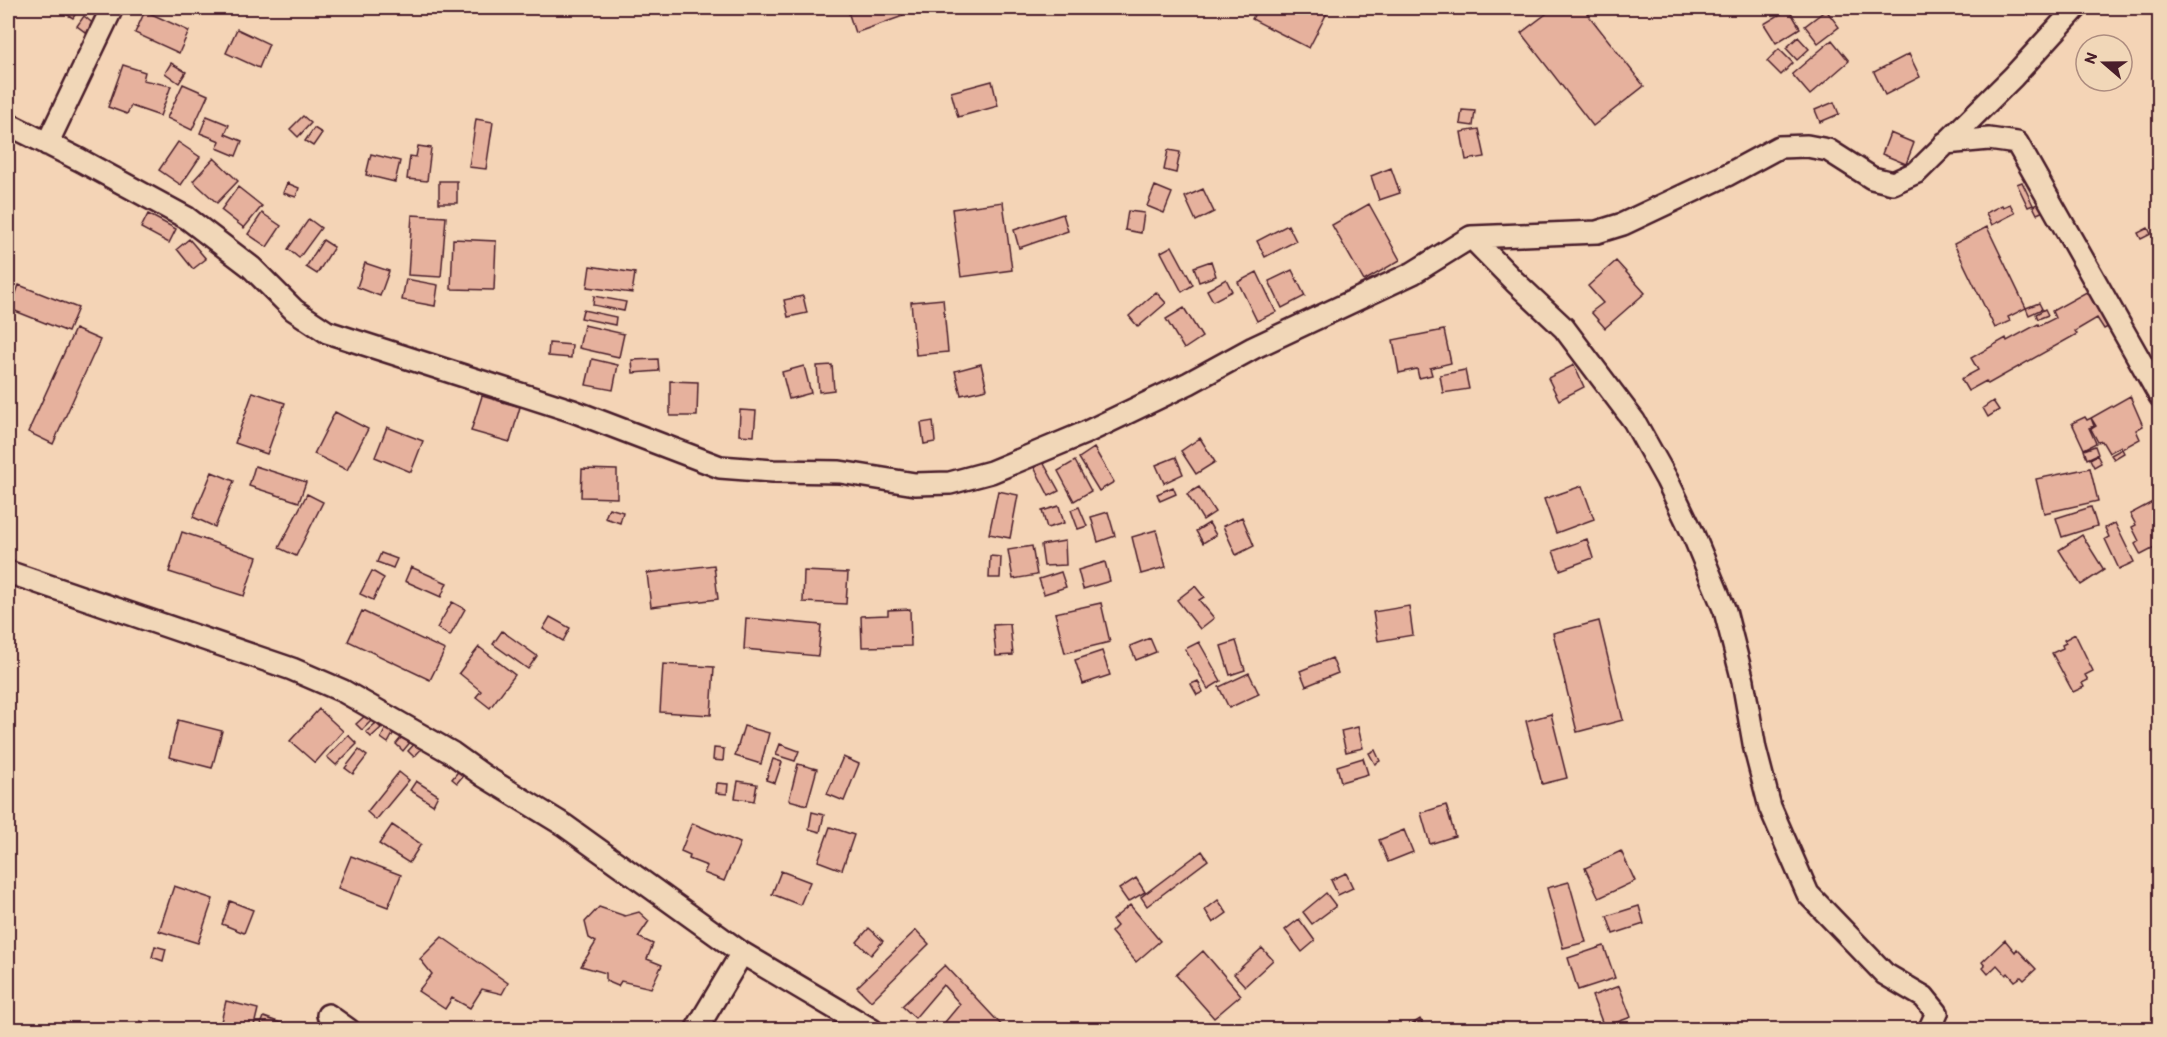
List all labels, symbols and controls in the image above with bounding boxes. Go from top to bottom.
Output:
north arrow [2074,33,2134,93]
text: N [2080,50,2101,66]

